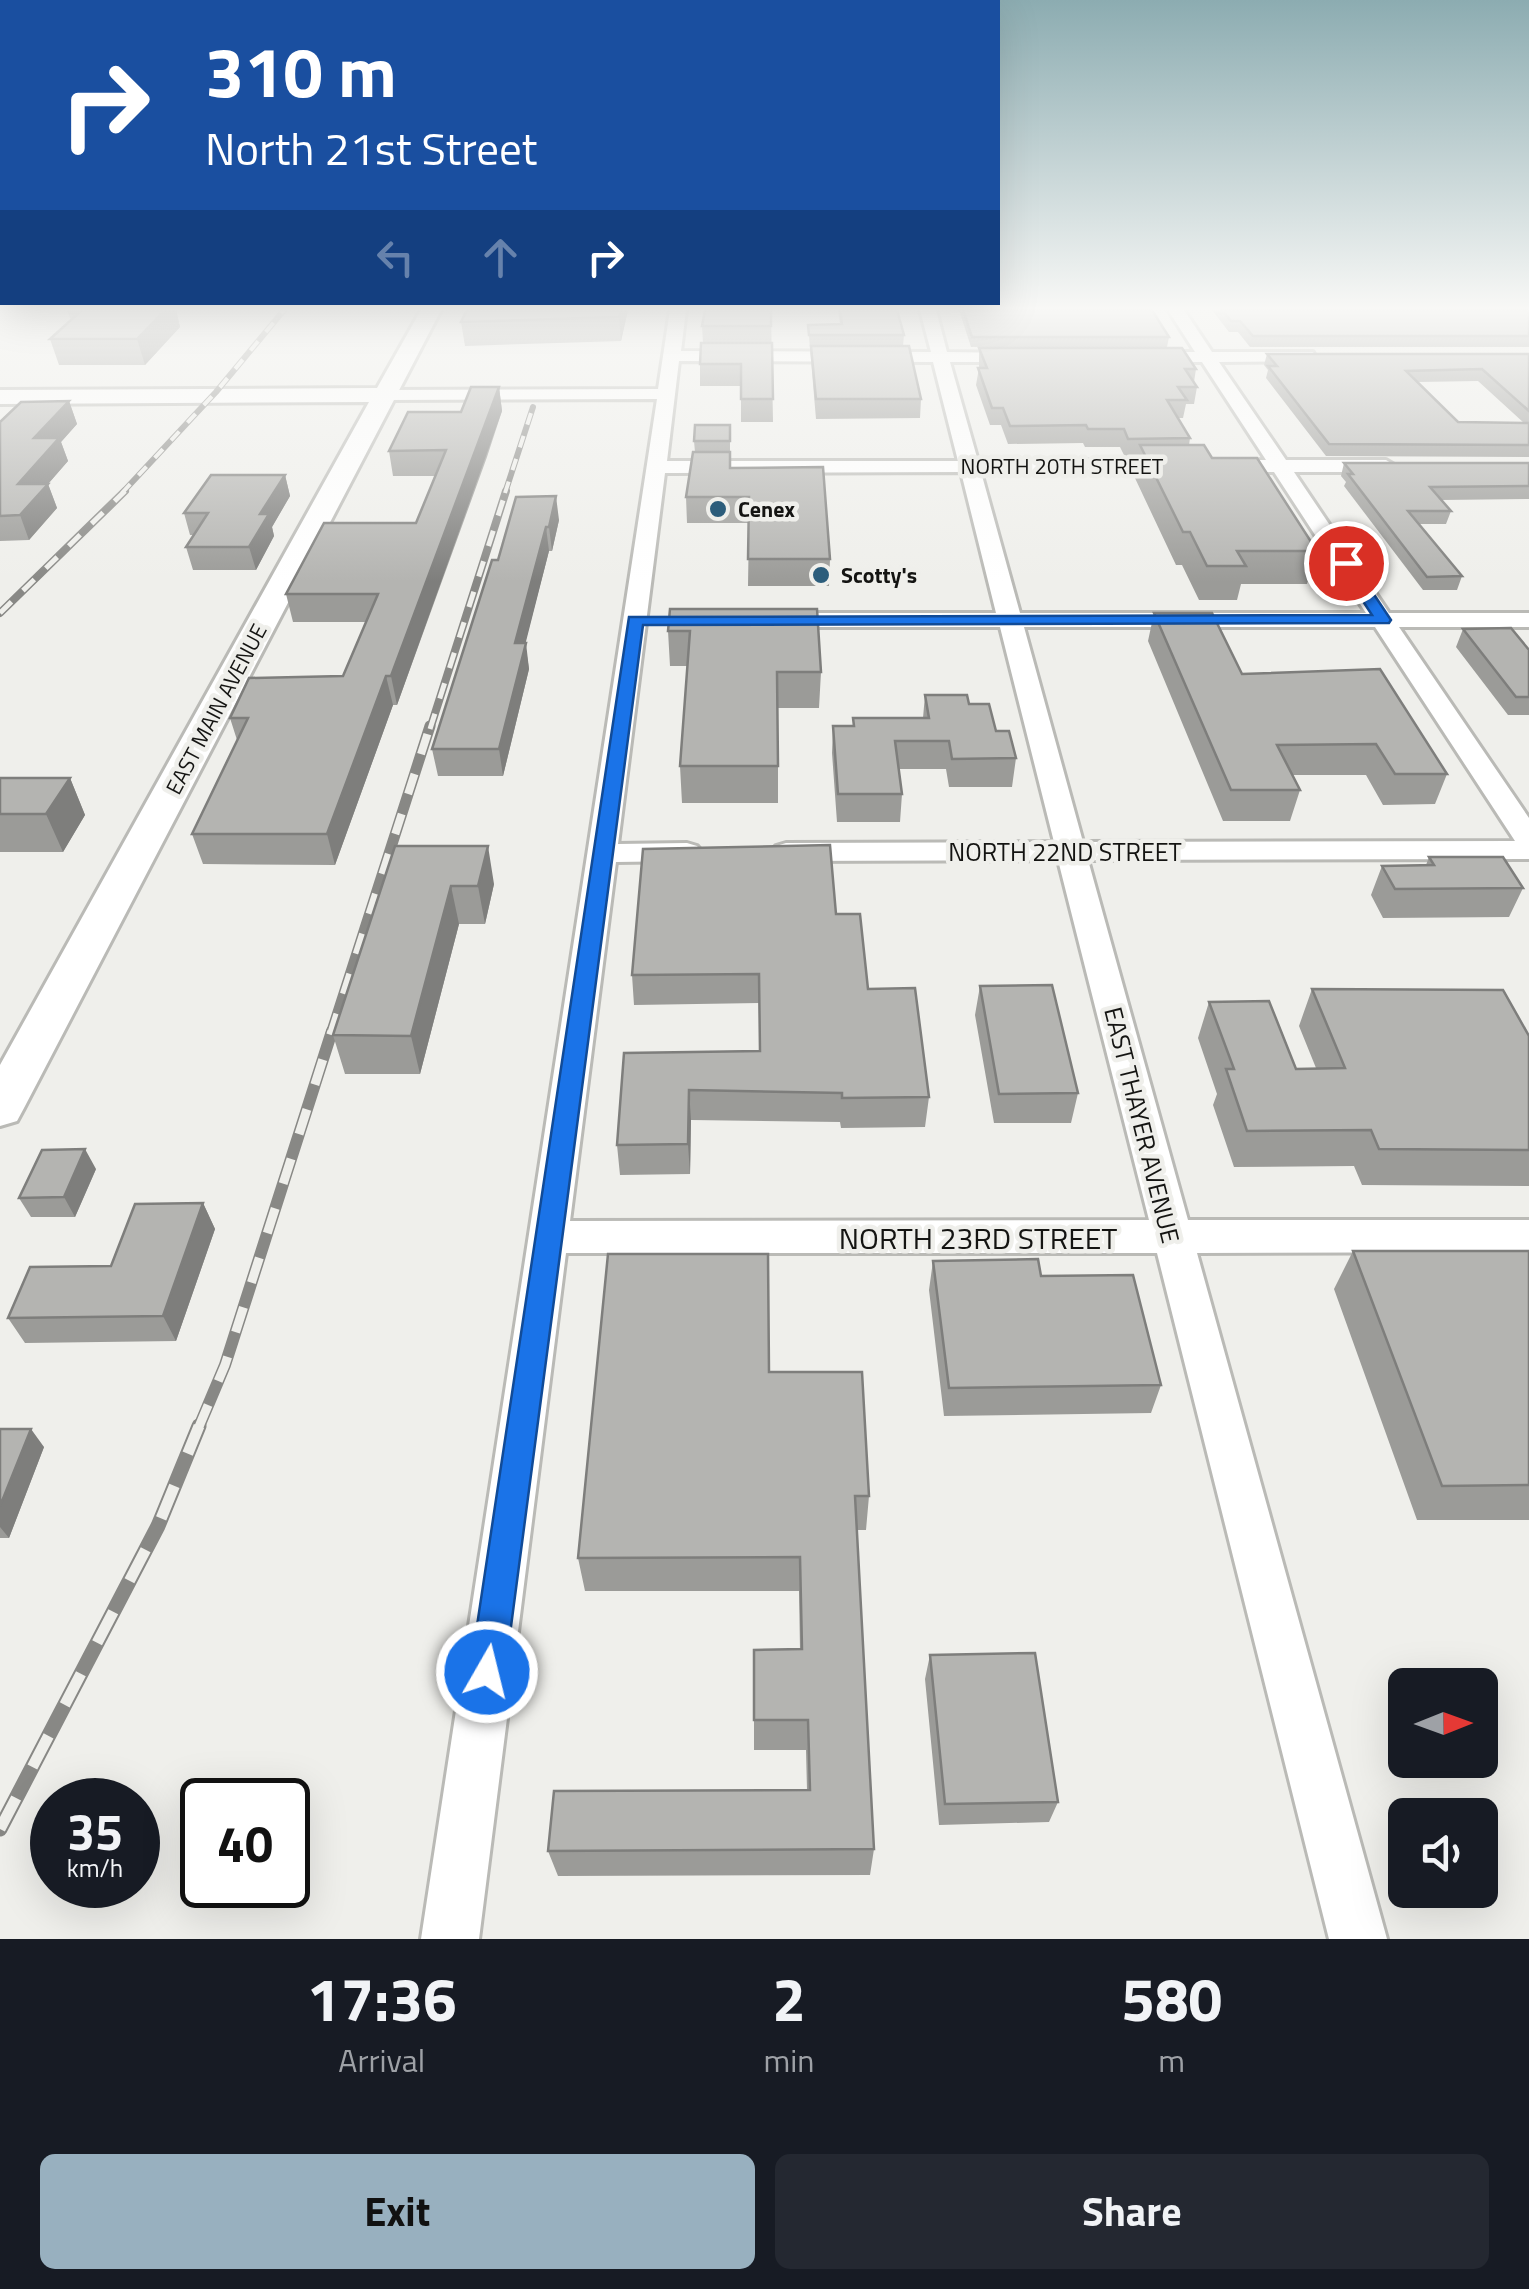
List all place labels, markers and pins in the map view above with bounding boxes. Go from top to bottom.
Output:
place label: Cenex [738,492,795,526]
marker: Cenex [707,498,729,520]
pin [1304,521,1389,606]
place label: Scotty's [841,558,917,592]
marker: Scotty's [810,564,832,586]

